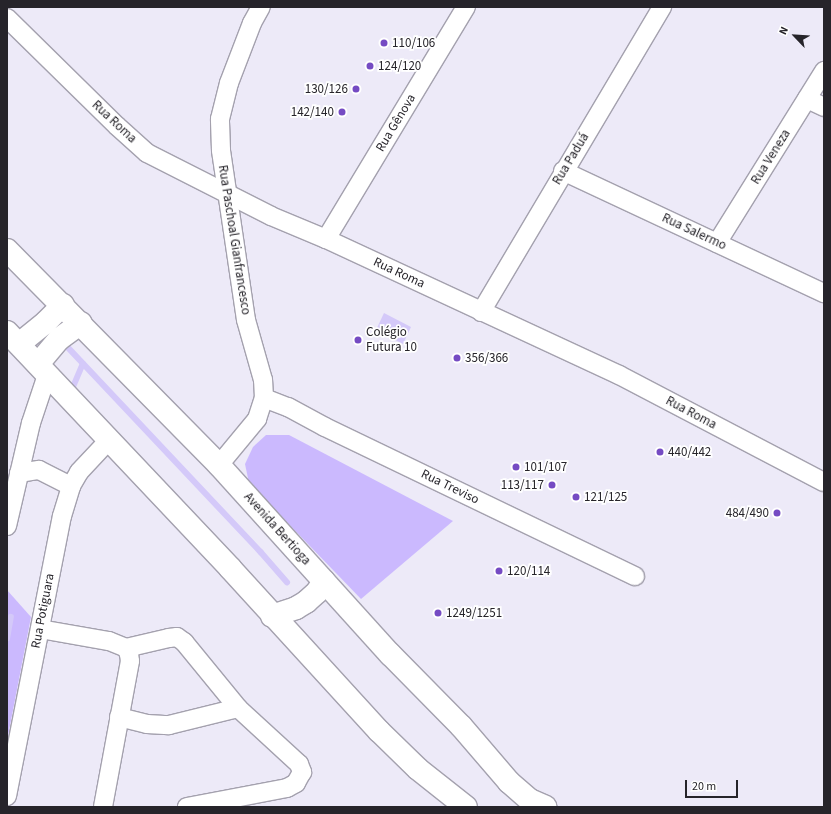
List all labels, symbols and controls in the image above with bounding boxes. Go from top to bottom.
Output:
north arrow [775,16,815,56]
text: N [775,24,792,37]
place label: 110/106 [392,35,435,51]
marker: 110/106 [379,38,389,48]
place label: 124/120 [378,58,421,74]
marker: 124/120 [365,61,375,71]
place label: 130/126 [305,81,348,97]
marker: 130/126 [351,84,361,94]
street label: Rua Gênova [373,91,419,155]
street label: Rua Roma [88,97,140,147]
place label: 142/140 [291,104,334,120]
marker: 142/140 [337,107,347,117]
street label: Rua Veneza [748,127,794,187]
street label: Rua Paduá [549,130,593,188]
street label: Rua Paschoal Gianfrancesco [214,164,254,316]
street label: Rua Salermo [659,210,729,254]
street label: Rua Roma [371,254,427,292]
place label: Colégio Futura 10 [366,325,417,356]
marker: Colégio Futura 10 [353,335,363,345]
place label: 356/366 [465,350,508,366]
marker: 356/366 [452,353,462,363]
street label: Rua Roma [663,393,719,433]
place label: 440/442 [668,444,711,460]
marker: 440/442 [655,447,665,457]
place label: 101/107 [524,459,567,475]
marker: 101/107 [511,462,521,472]
street label: Rua Treviso [418,466,482,508]
place label: 113/117 [501,477,544,493]
marker: 113/117 [547,480,557,490]
place label: 121/125 [584,489,627,505]
street label: Avenida Bertioga [240,490,314,568]
marker: 121/125 [571,492,581,502]
place label: 484/490 [726,505,769,521]
marker: 484/490 [772,508,782,518]
place label: 120/114 [507,563,550,579]
marker: 120/114 [494,566,504,576]
street label: Rua Potiguara [28,572,58,650]
place label: 1249/1251 [446,605,502,621]
marker: 1249/1251 [433,608,443,618]
scale bar [687,772,740,798]
text: 20 m [692,778,716,795]

